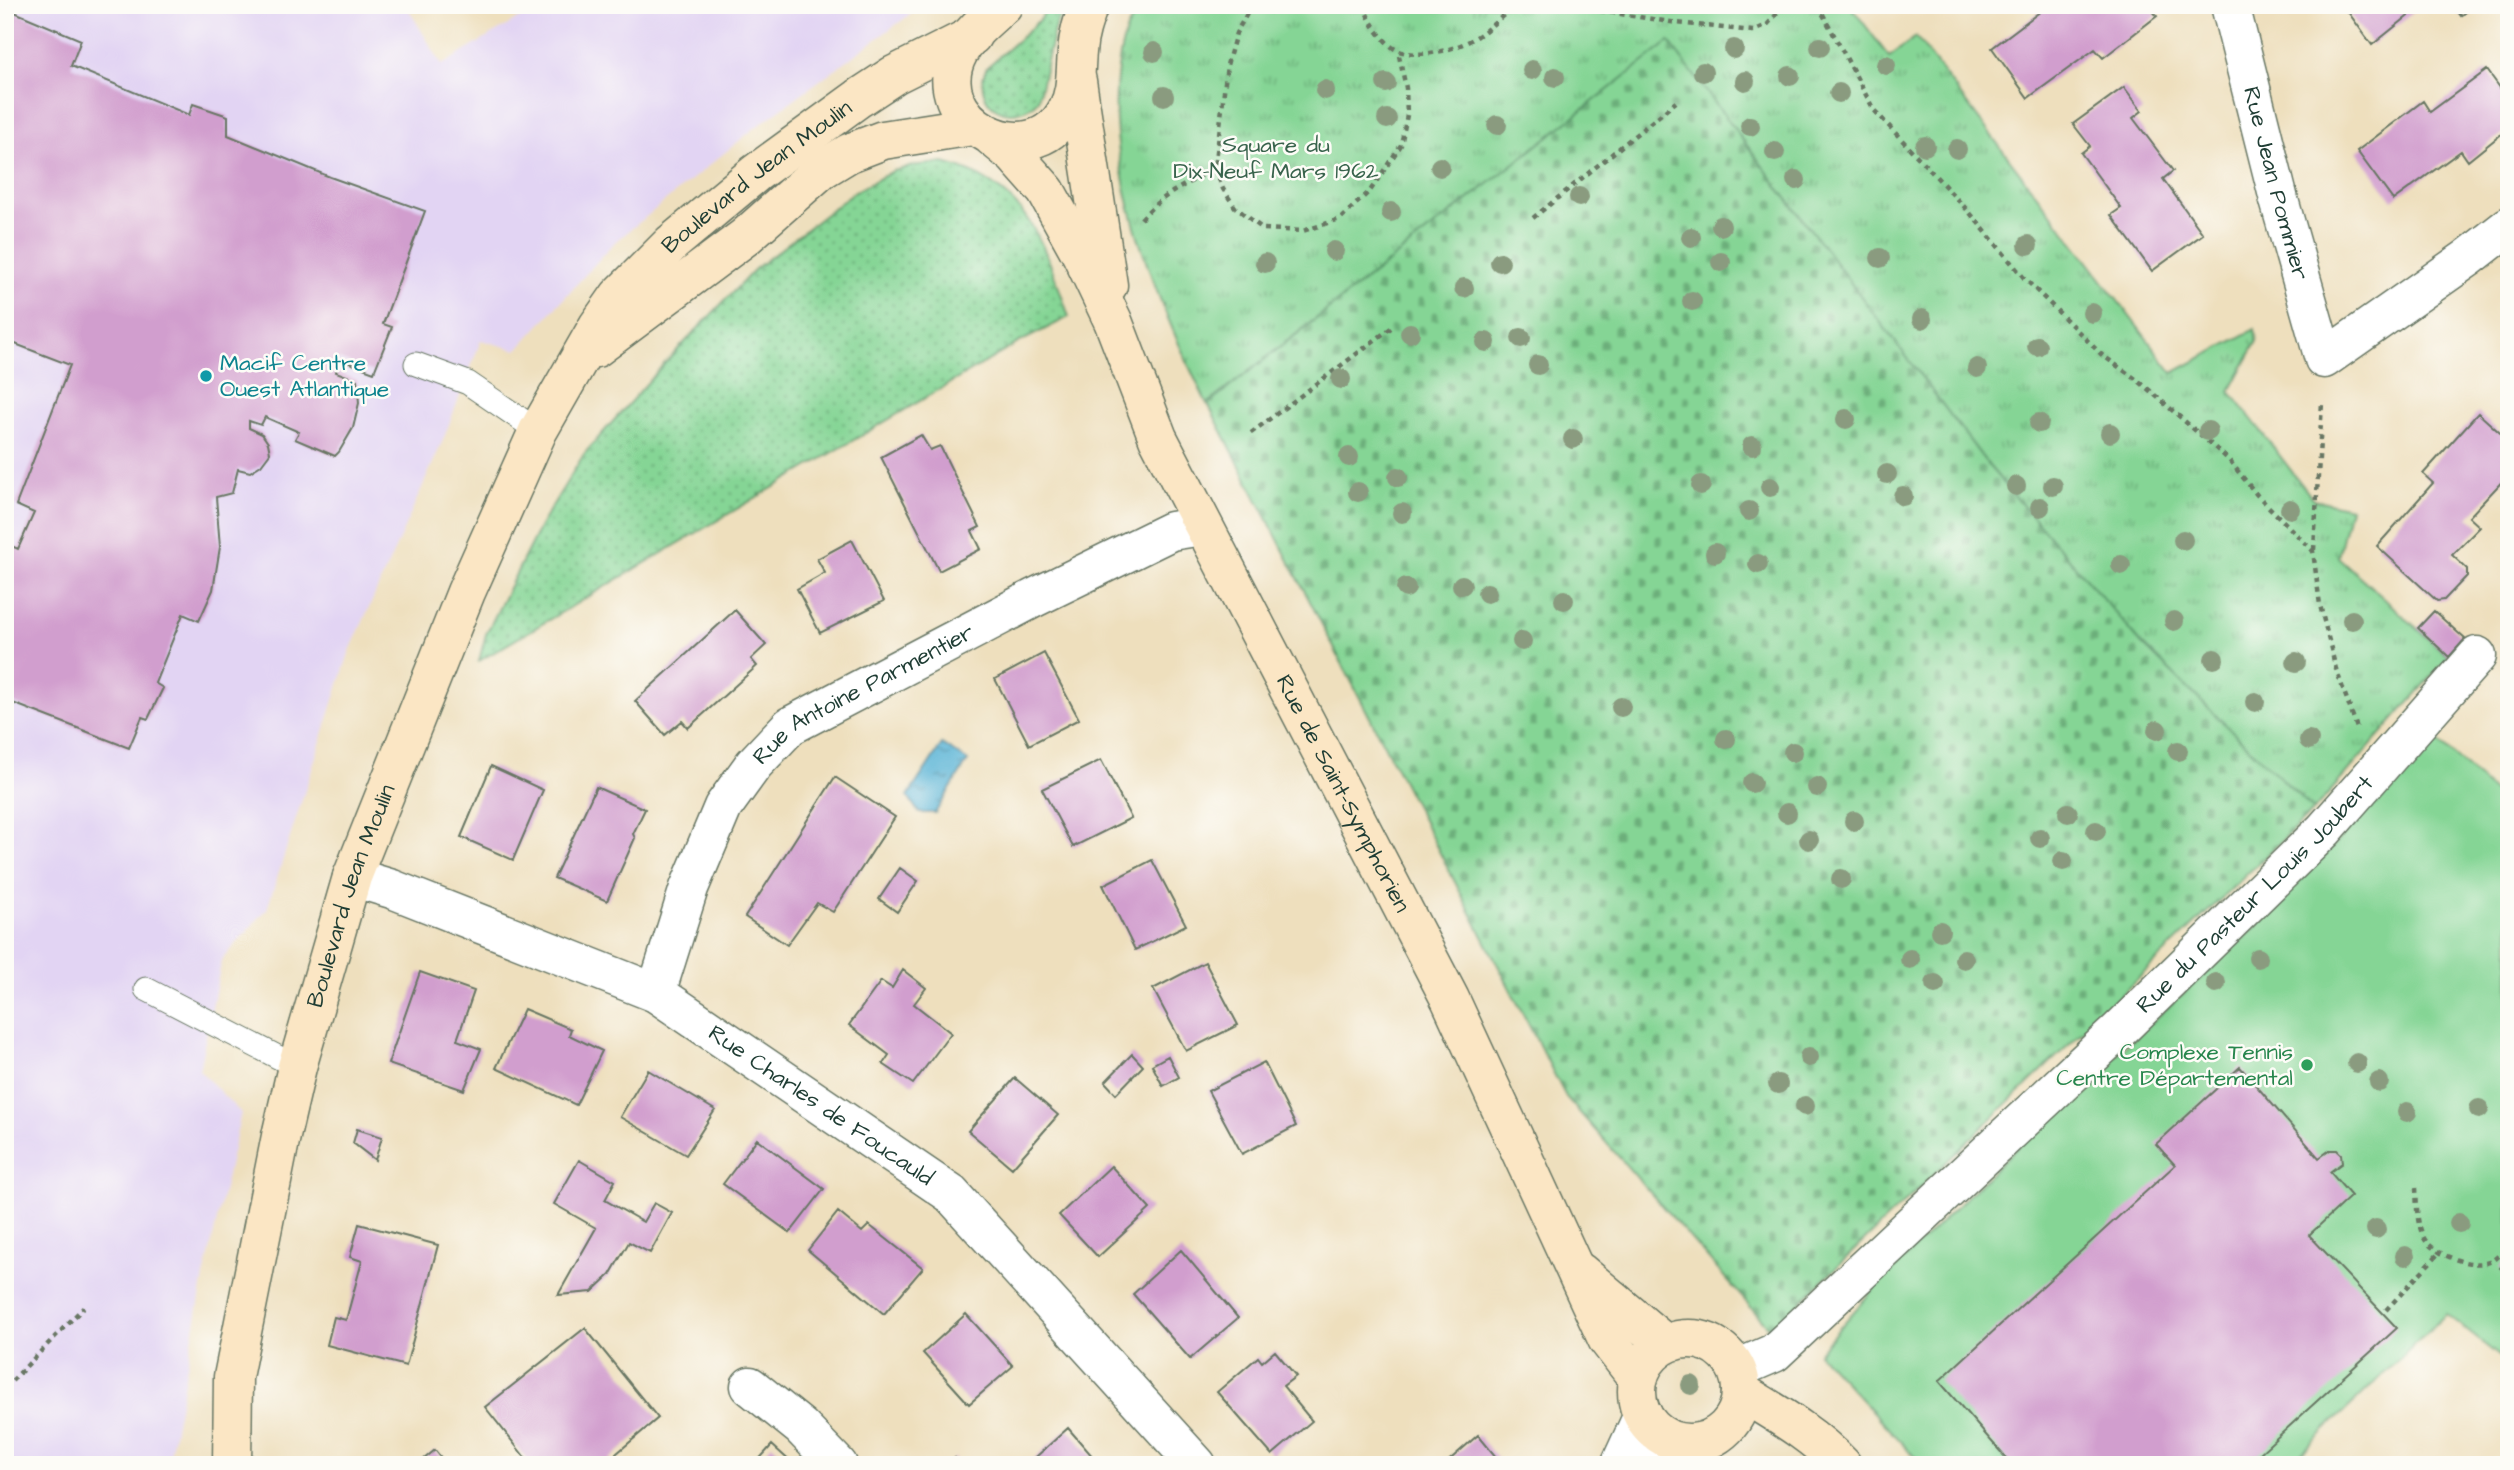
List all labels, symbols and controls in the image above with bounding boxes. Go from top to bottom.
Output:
street label: Rue Jean Pommier [2235,83,2317,284]
street label: Boulevard Jean Moulin [654,92,859,261]
park label: Square du Dix-Neuf Mars 1962 [1173,129,1379,187]
place label: Macif Centre Ouest Atlantique [220,347,389,405]
marker: Macif Centre Ouest Atlantique [198,368,214,384]
street label: Rue Antoine Parmentier [745,616,980,772]
street label: Rue de Saint-Symphorien [1268,669,1418,918]
street label: Rue du Pasteur Louis Joubert [2129,768,2381,1021]
street label: Boulevard Jean Moulin [299,780,403,1011]
street label: Rue Charles de Foucauld [702,1017,940,1194]
place label: Complexe Tennis Centre Départemental [2056,1036,2293,1094]
marker: Complexe Tennis Centre Départemental [2299,1057,2315,1073]

